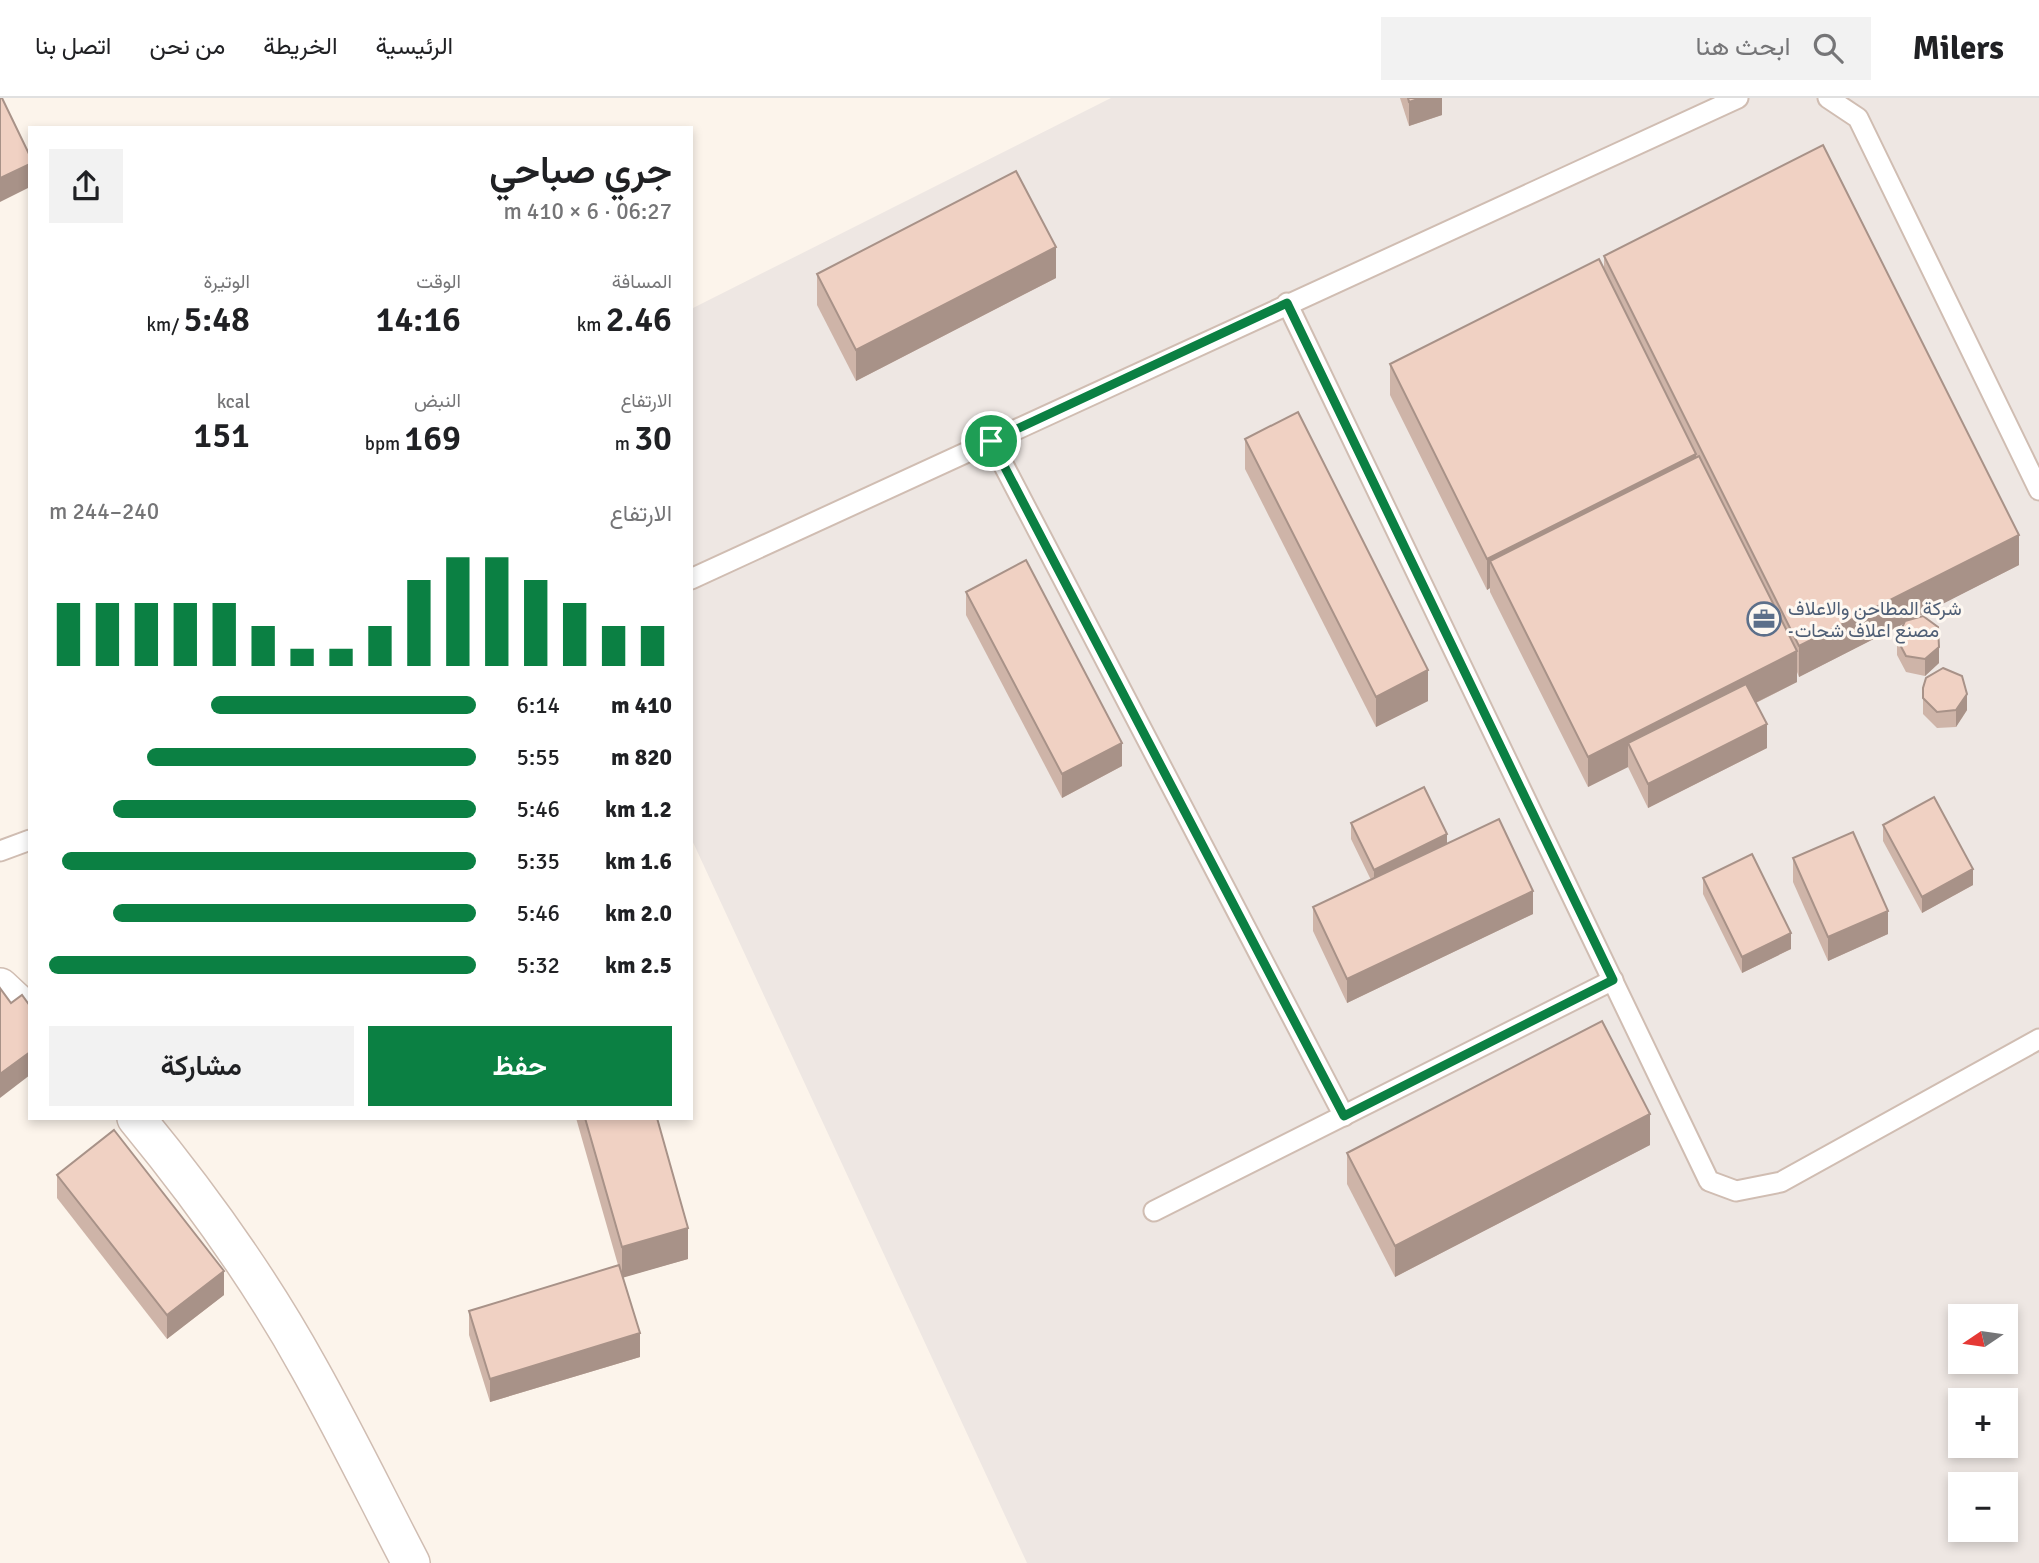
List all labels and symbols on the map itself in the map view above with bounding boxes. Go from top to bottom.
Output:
pin [961,411,1021,471]
place label: شركة المطاحن والاعلاف -مصنع اعلاف شحات [1788,597,1962,644]
office icon: شركة المطاحن والاعلاف -مصنع اعلاف شحات [1745,600,1783,638]
north arrow [1948,1304,2018,1374]

